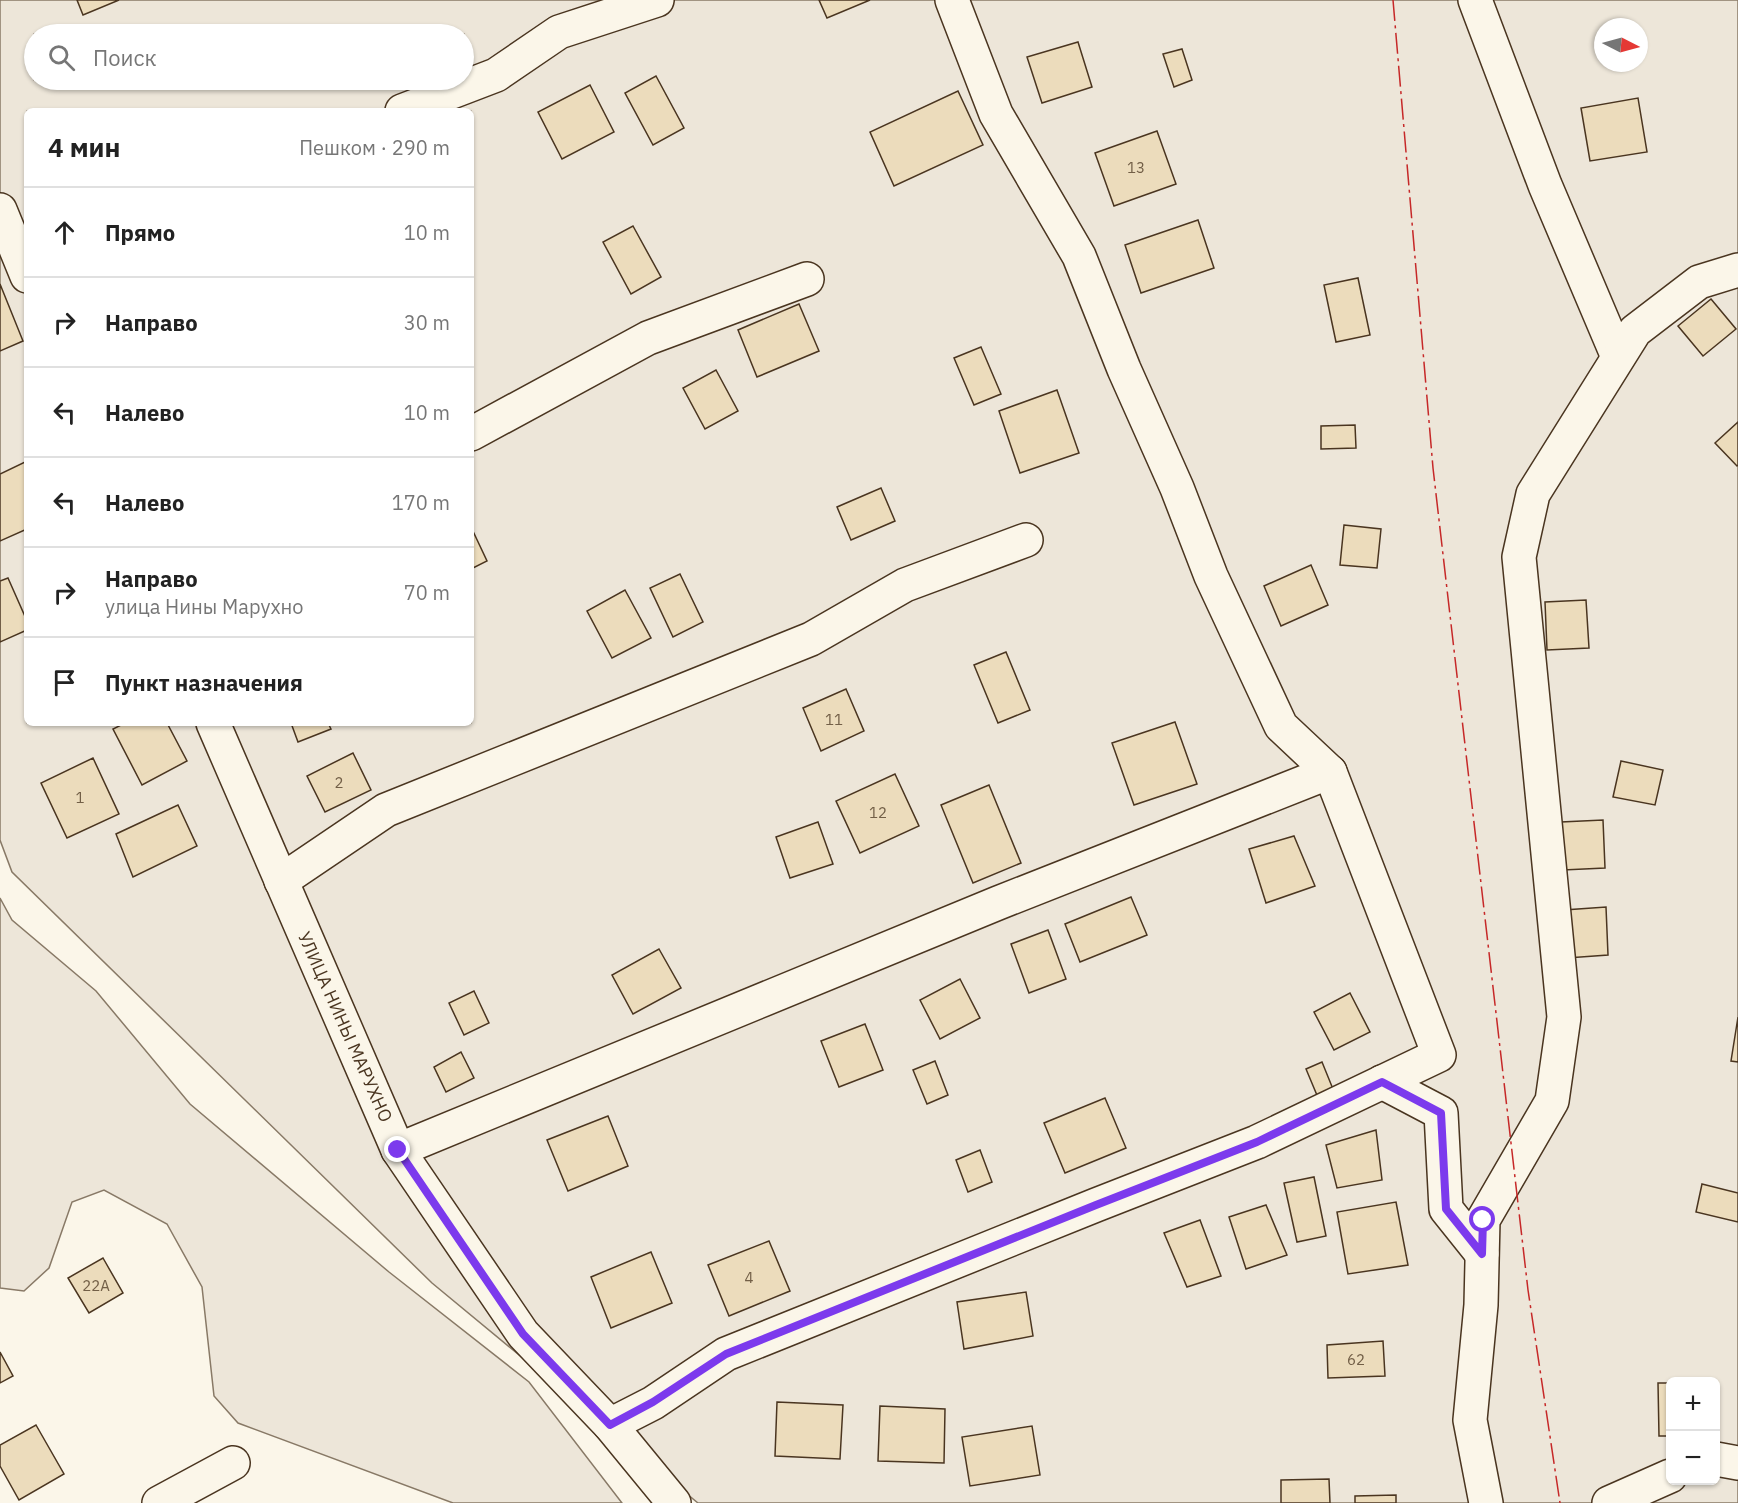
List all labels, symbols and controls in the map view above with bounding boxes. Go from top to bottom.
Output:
north arrow [1594,18,1648,72]
search box [24,24,474,90]
icon: search [45,41,78,74]
text: Поиск [93,43,157,72]
text: 4 мин [48,130,120,164]
text: Пешком · 290 m [299,134,450,161]
house number: 13 [1127,158,1145,177]
icon: ahead [48,216,81,249]
text: Прямо [105,218,175,247]
text: 10 m [404,219,450,246]
icon: right [48,306,81,339]
text: Направо [105,308,198,337]
text: 30 m [404,309,450,336]
icon: left [48,396,81,429]
text: Налево [105,398,184,427]
text: 10 m [404,399,450,426]
icon: left [48,486,81,519]
text: Налево [105,488,184,517]
text: 170 m [392,489,450,516]
text: Направо [105,564,198,593]
icon: right [48,576,81,609]
text: 70 m [404,579,450,606]
text: улица Нины Марухно [105,593,303,620]
icon: arrive [48,666,81,699]
text: Пункт назначения [105,668,303,697]
house number: 11 [825,710,843,729]
house number: 2 [334,773,344,792]
house number: 1 [75,788,85,807]
house number: 12 [869,803,887,822]
street label: УЛИЦА НИНЫ МАРУХНО [293,928,398,1126]
route end [384,1136,410,1162]
route start [1469,1206,1495,1232]
house number: 4 [744,1268,754,1287]
house number: 22А [82,1276,110,1295]
house number: 62 [1347,1350,1365,1369]
map controls [1666,1377,1720,1485]
button: + [1666,1377,1720,1431]
button: − [1666,1431,1720,1485]

